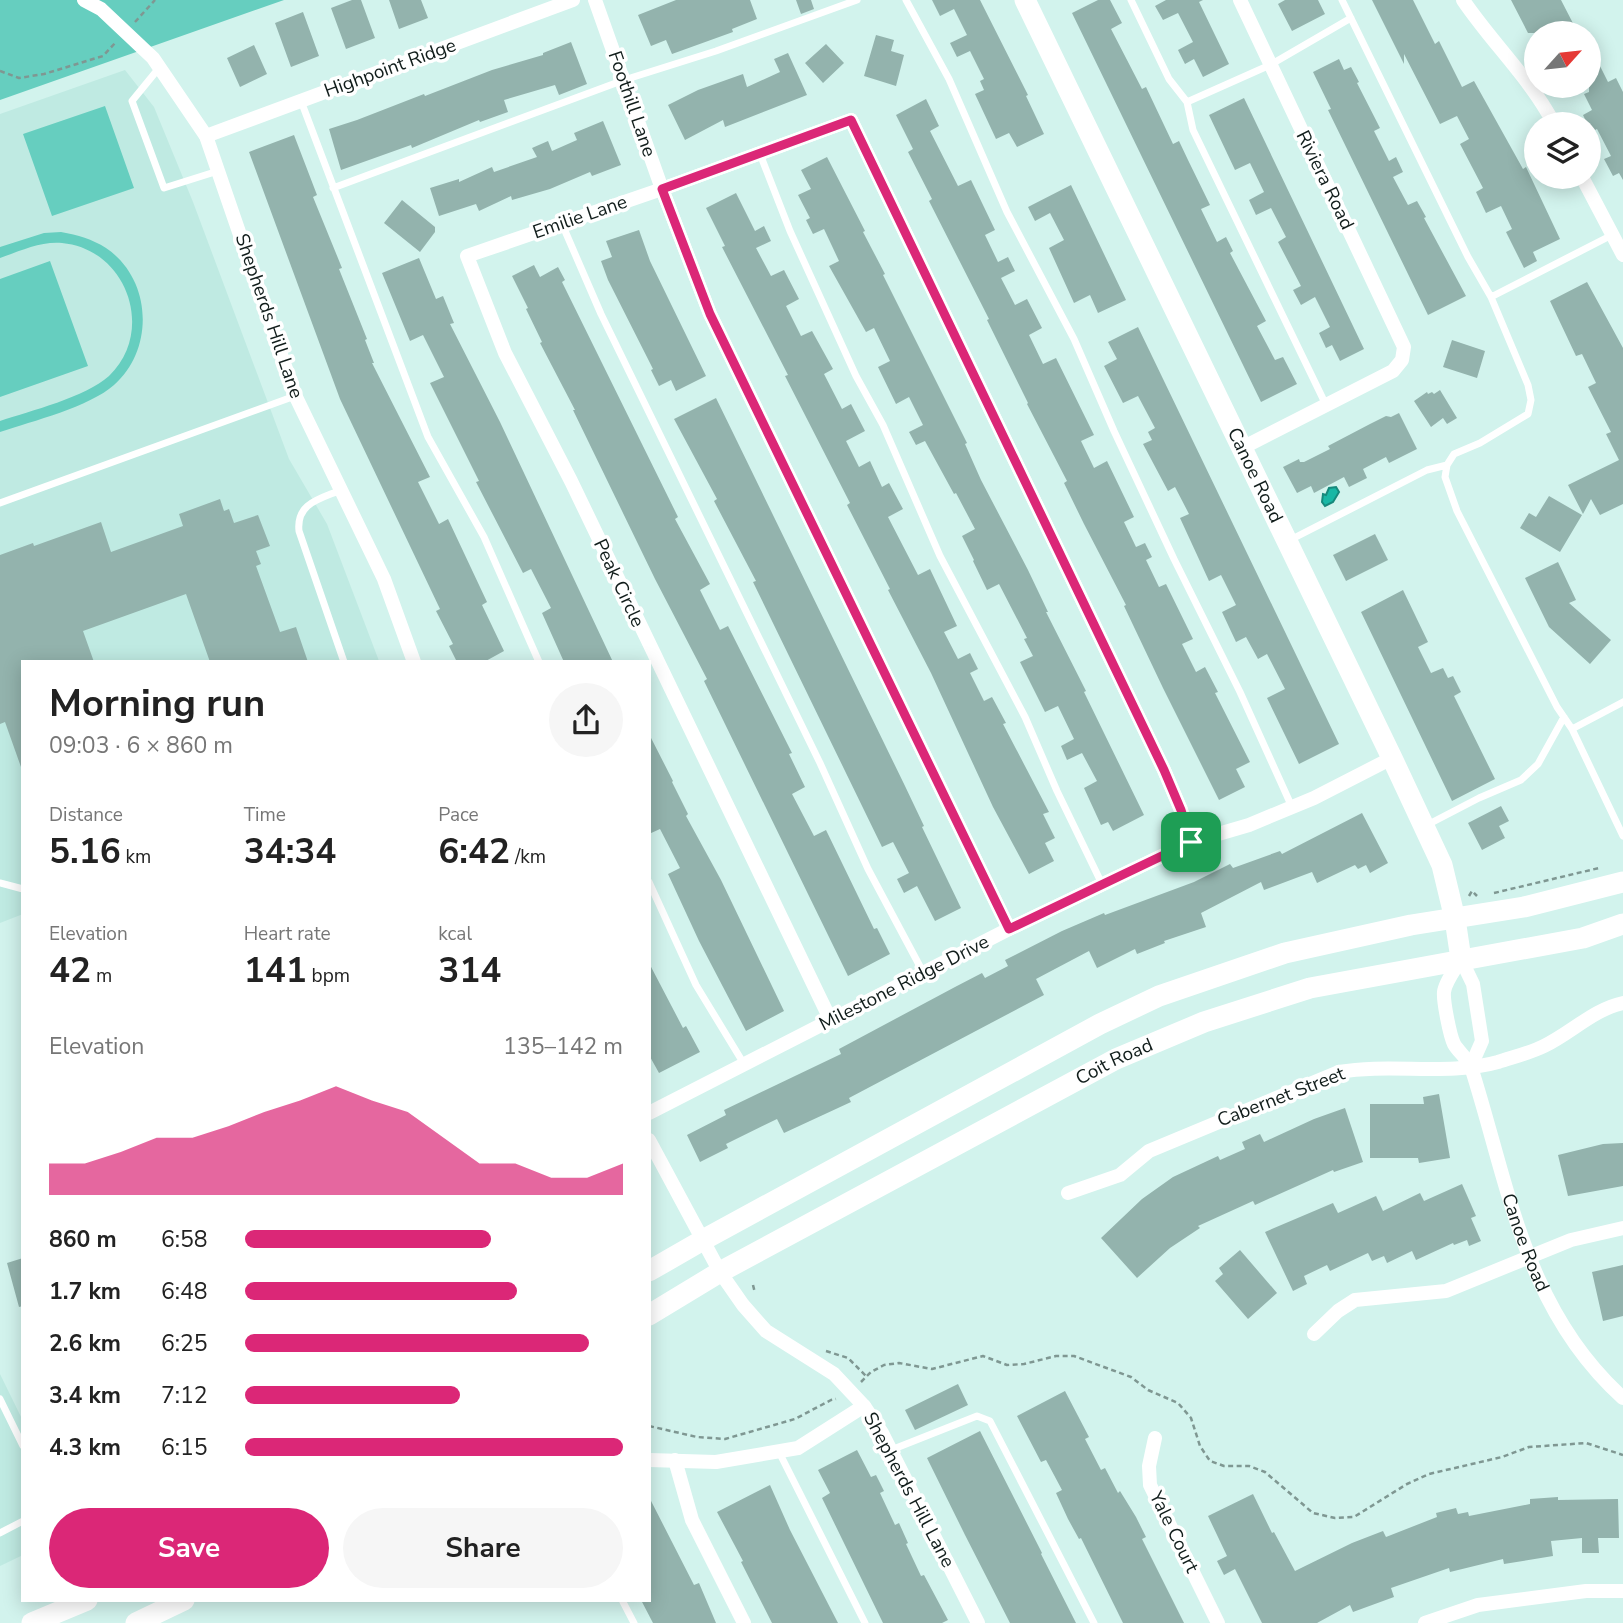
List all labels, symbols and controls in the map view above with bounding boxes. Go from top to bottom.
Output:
north arrow [1524,21,1601,98]
map controls [1524,21,1601,189]
street label: Highpoint Ridge [320,32,460,104]
street label: Foothill Lane [602,48,662,160]
button: layers [1524,112,1601,189]
street label: Riviera Road [1290,126,1360,234]
street label: Emilie Lane [529,189,631,245]
street label: Shepherds Hill Lane [229,230,309,402]
street label: Canoe Road [1221,423,1289,527]
street label: Peak Circle [587,535,651,631]
text: Morning run [49,678,265,729]
button: share [549,683,623,757]
text: 09:03 · 6 × 860 m [49,730,233,761]
text: Distance [49,802,123,828]
text: Time [244,802,286,828]
text: Pace [438,802,479,828]
pin [1161,812,1221,872]
icon: arrive [1172,823,1210,861]
text: 5.16 [49,828,121,875]
text: 34:34 [244,828,336,875]
text: 6:42 [438,828,510,875]
text: km [121,844,151,870]
text: /km [510,844,546,870]
text: Elevation [49,921,128,947]
text: Heart rate [244,921,331,947]
text: kcal [438,921,472,947]
street label: Milestone Ridge Drive [815,929,993,1037]
text: 42 [49,947,91,994]
text: 141 [244,947,307,994]
text: 314 [438,947,501,994]
text: m [91,963,112,989]
text: bpm [307,963,350,989]
text: Elevation [49,1031,144,1062]
text: 135–142 m [503,1031,623,1062]
street label: Coit Road [1071,1032,1157,1091]
street label: Cabernet Street [1213,1061,1349,1133]
street label: Canoe Road [1495,1190,1556,1296]
text: 860 m [49,1224,117,1255]
text: 6:58 [161,1224,208,1255]
text: 1.7 km [49,1276,121,1307]
text: 6:48 [161,1276,208,1307]
text: 2.6 km [49,1328,121,1359]
text: 6:25 [161,1328,208,1359]
text: 3.4 km [49,1380,121,1411]
text: 7:12 [161,1380,208,1411]
street label: Shepherds Hill Lane [857,1408,961,1572]
text: 4.3 km [49,1432,121,1463]
text: 6:15 [161,1432,208,1463]
street label: Yale Court [1143,1486,1205,1577]
button: Save [49,1508,329,1588]
button: Share [343,1508,623,1588]

